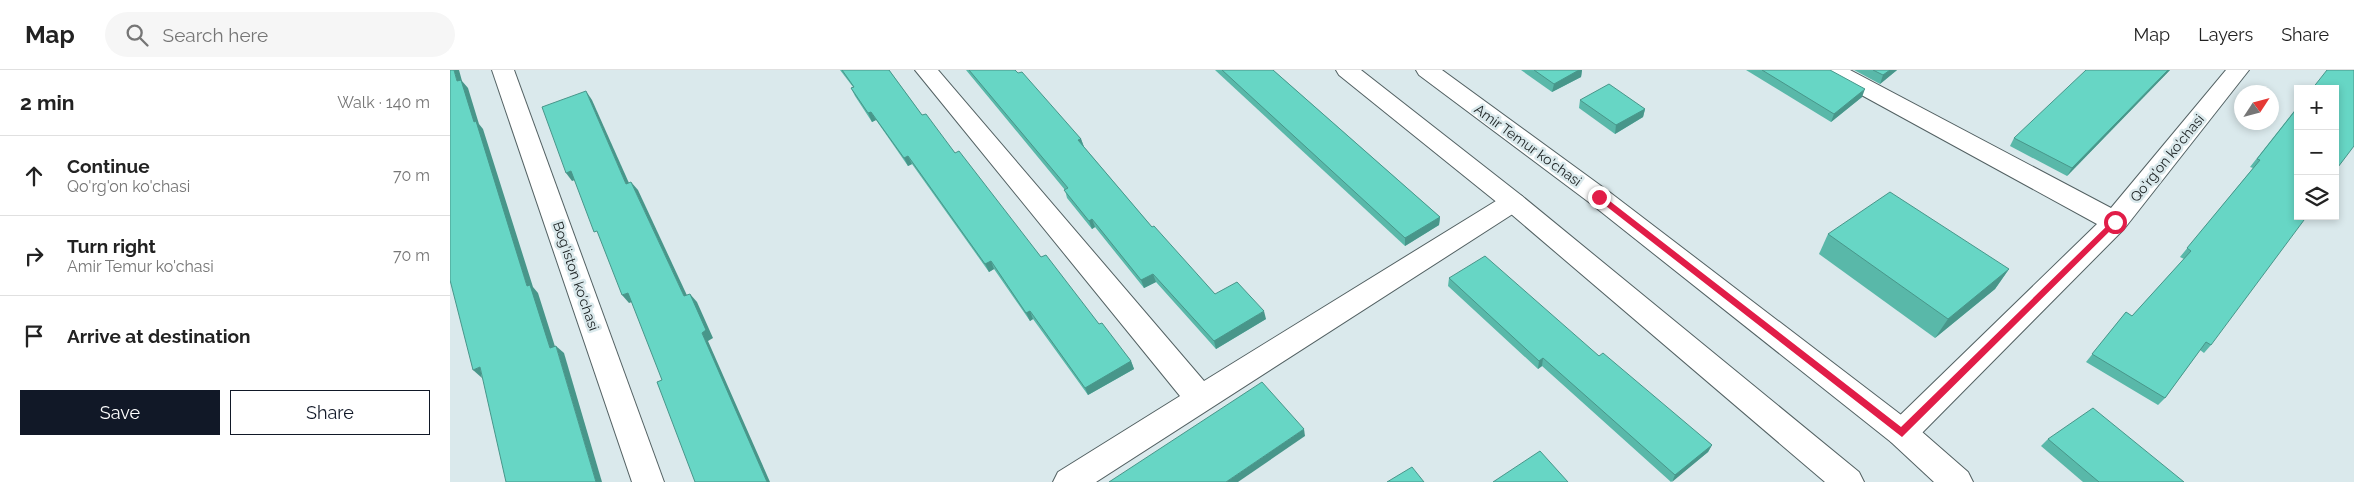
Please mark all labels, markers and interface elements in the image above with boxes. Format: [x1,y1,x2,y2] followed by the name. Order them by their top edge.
[105,12,455,57] search box
[25,20,75,49] text: Map
[123,21,151,49] icon: search
[163,24,268,46] text: Search here
[2134,24,2170,45] text: Map
[2198,24,2253,45] text: Layers
[2281,24,2329,45] text: Share
[2234,85,2279,130] north arrow
[2294,85,2339,220] map controls
[2294,85,2339,130] button: +
[20,90,74,115] text: 2 min
[337,93,430,112] text: Walk · 140 m
[1471,101,1585,189] street label: Amir Temur ko'chasi
[2127,111,2207,205] street label: Qo'rg'on ko'chasi
[2294,130,2339,175] button: −
[67,155,150,177] text: Continue
[20,162,48,190] icon: ahead
[393,166,430,185] text: 70 m
[2294,175,2339,220] button: layers
[67,177,190,196] text: Qo'rg'on ko'chasi
[1588,186,1611,209] route end
[2104,211,2127,234] route start
[550,219,602,333] street label: Bog'iston ko'chasi
[67,235,156,257] text: Turn right
[20,242,48,270] icon: right
[393,246,430,265] text: 70 m
[67,257,214,276] text: Amir Temur ko'chasi
[20,322,48,350] icon: arrive
[67,325,251,347] text: Arrive at destination
[20,390,220,435] button: Save
[230,390,430,435] button: Share

